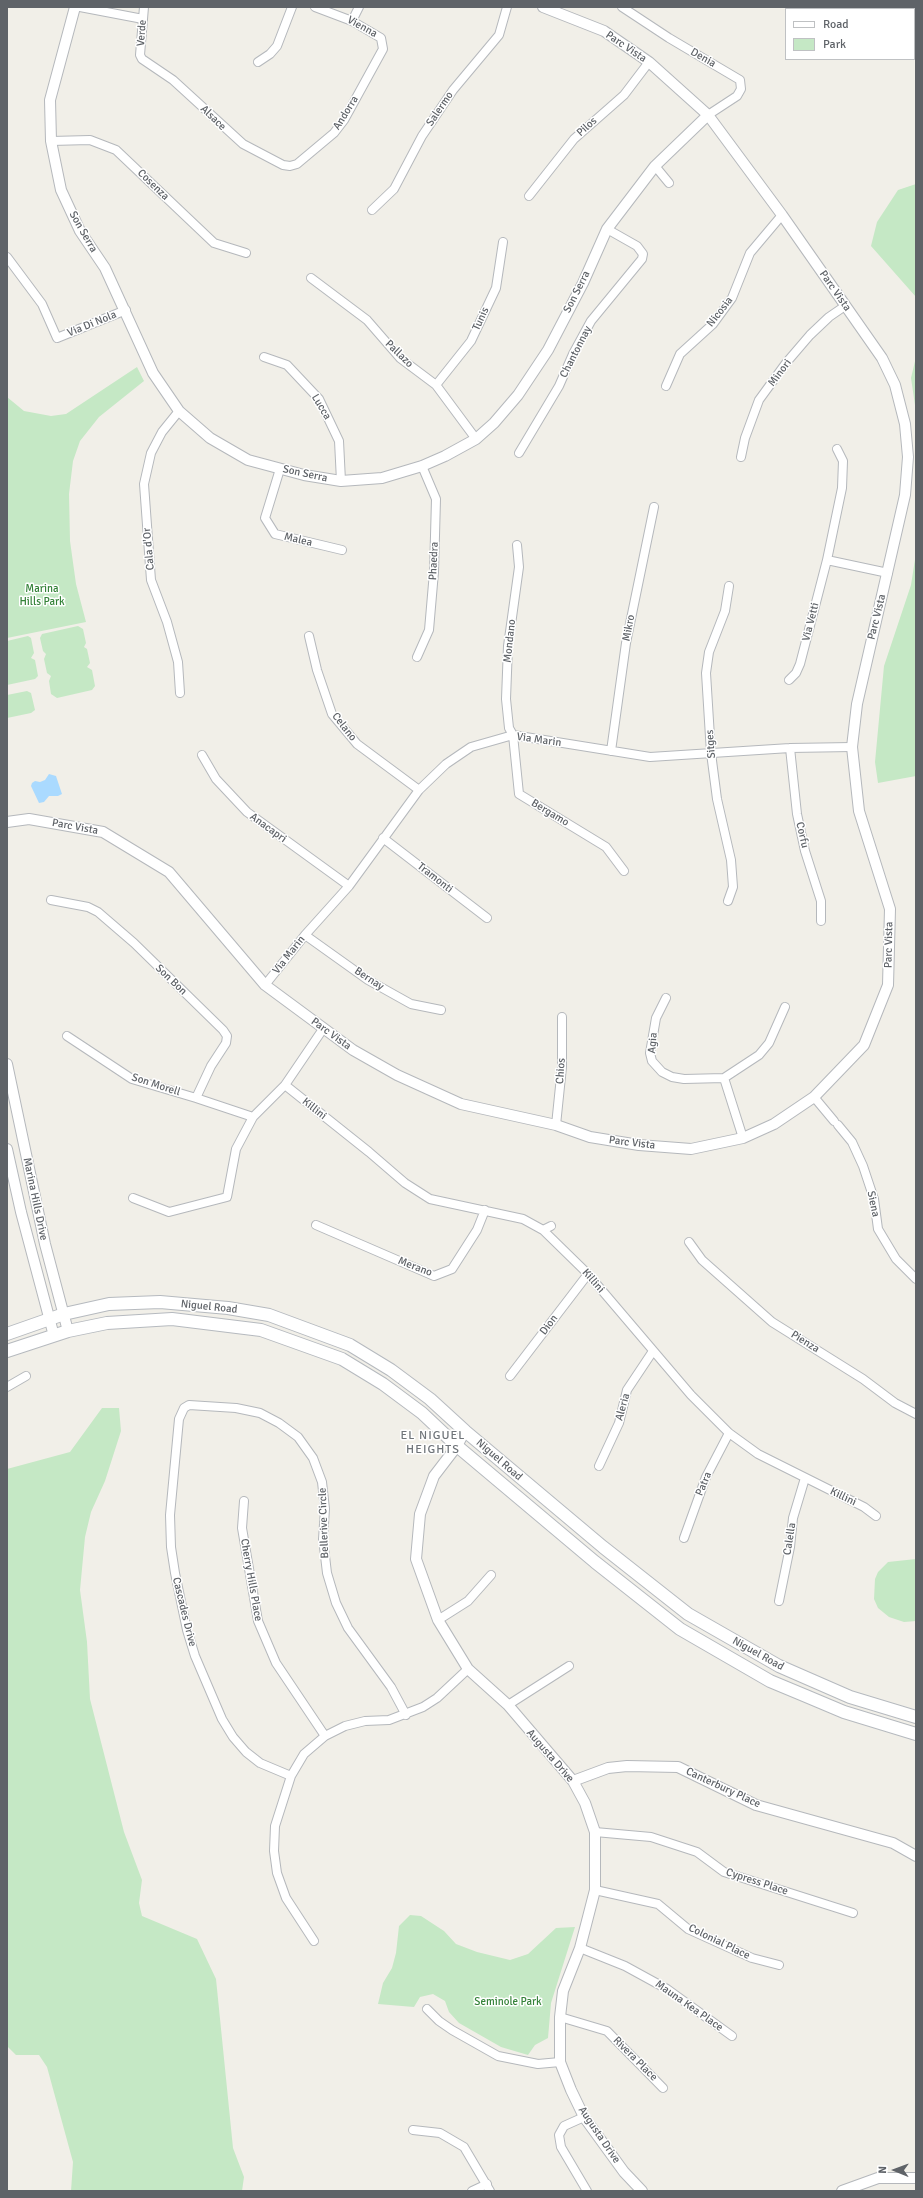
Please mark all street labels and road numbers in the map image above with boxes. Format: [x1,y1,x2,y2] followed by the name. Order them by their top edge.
[345,13,379,41] street label: Vienna
[134,19,150,47] street label: Verde
[603,29,649,65] street label: Parc Vista
[688,45,718,71] street label: Denia
[424,89,456,129] street label: Salermo
[330,93,362,133] street label: Andorra
[197,103,229,133] street label: Alsace
[574,114,600,140] street label: Pilos
[134,167,172,203] street label: Cosenza
[66,209,100,255] street label: Son Serra
[816,268,854,314] street label: Parc Vista
[561,269,593,315] street label: Son Serra
[704,294,736,330] street label: Nicosia
[470,305,492,333] street label: Tunis
[65,308,119,340] street label: Via Di Nola
[557,324,595,380] street label: Chantonnay
[382,337,416,371] street label: Pallazo
[765,357,795,389] street label: Minori
[308,392,334,422] street label: Lucca
[281,463,329,485] street label: Son Serra
[141,527,157,571] street label: Cala d'Or
[283,530,313,550] street label: Malea
[426,541,442,581] street label: Phaedra
[865,593,889,641] street label: Parc Vista
[800,601,822,643] street label: Via Vetti
[620,614,638,642] street label: Mikro
[501,619,519,663] street label: Mondano
[329,710,359,744] street label: Celano
[703,729,719,759] street label: Sitges
[516,730,562,750] street label: Via Marin
[529,797,571,829] street label: Bergamo
[247,810,289,846] street label: Anacapri
[51,816,99,838] street label: Parc Vista
[793,821,811,849] street label: Corfu
[414,860,456,896] street label: Tramonti
[882,922,896,968] street label: Parc Vista
[270,933,308,977] street label: Via Marin
[153,962,189,998] street label: Son Bon
[352,965,386,993] street label: Bernay
[308,1015,354,1053] street label: Parc Vista
[646,1032,660,1054] street label: Agia
[554,1058,568,1084] street label: Chios
[130,1071,182,1099] street label: Son Morell
[299,1095,329,1123] street label: Killini
[608,1134,656,1152] street label: Parc Vista
[20,1156,50,1242] street label: Marina Hills Drive
[864,1190,882,1218] street label: Siena
[396,1254,434,1280] street label: Merano
[579,1266,607,1296] street label: Killini
[180,1297,238,1317] street label: Niguel Road
[537,1312,561,1338] street label: Dion
[788,1328,822,1356] street label: Pienza
[613,1392,633,1422] street label: Aleria
[473,1436,525,1484] street label: Niguel Road
[693,1470,715,1498] street label: Patra
[828,1485,858,1509] street label: Killini
[316,1487,332,1559] street label: Bellerive Circle
[781,1522,799,1556] street label: Calella
[237,1538,265,1622] street label: Cherry Hills Place
[169,1576,199,1648] street label: Cascades Drive
[730,1634,786,1674] street label: Niguel Road
[523,1727,577,1785] street label: Augusta Drive
[684,1765,762,1811] street label: Canterbury Place
[724,1866,790,1898] street label: Cypress Place
[686,1921,752,1963] street label: Colonial Place
[652,1978,726,2034] street label: Mauna Kea Place
[610,2034,660,2084] street label: Rivera Place
[575,2104,623,2166] street label: Augusta Drive

